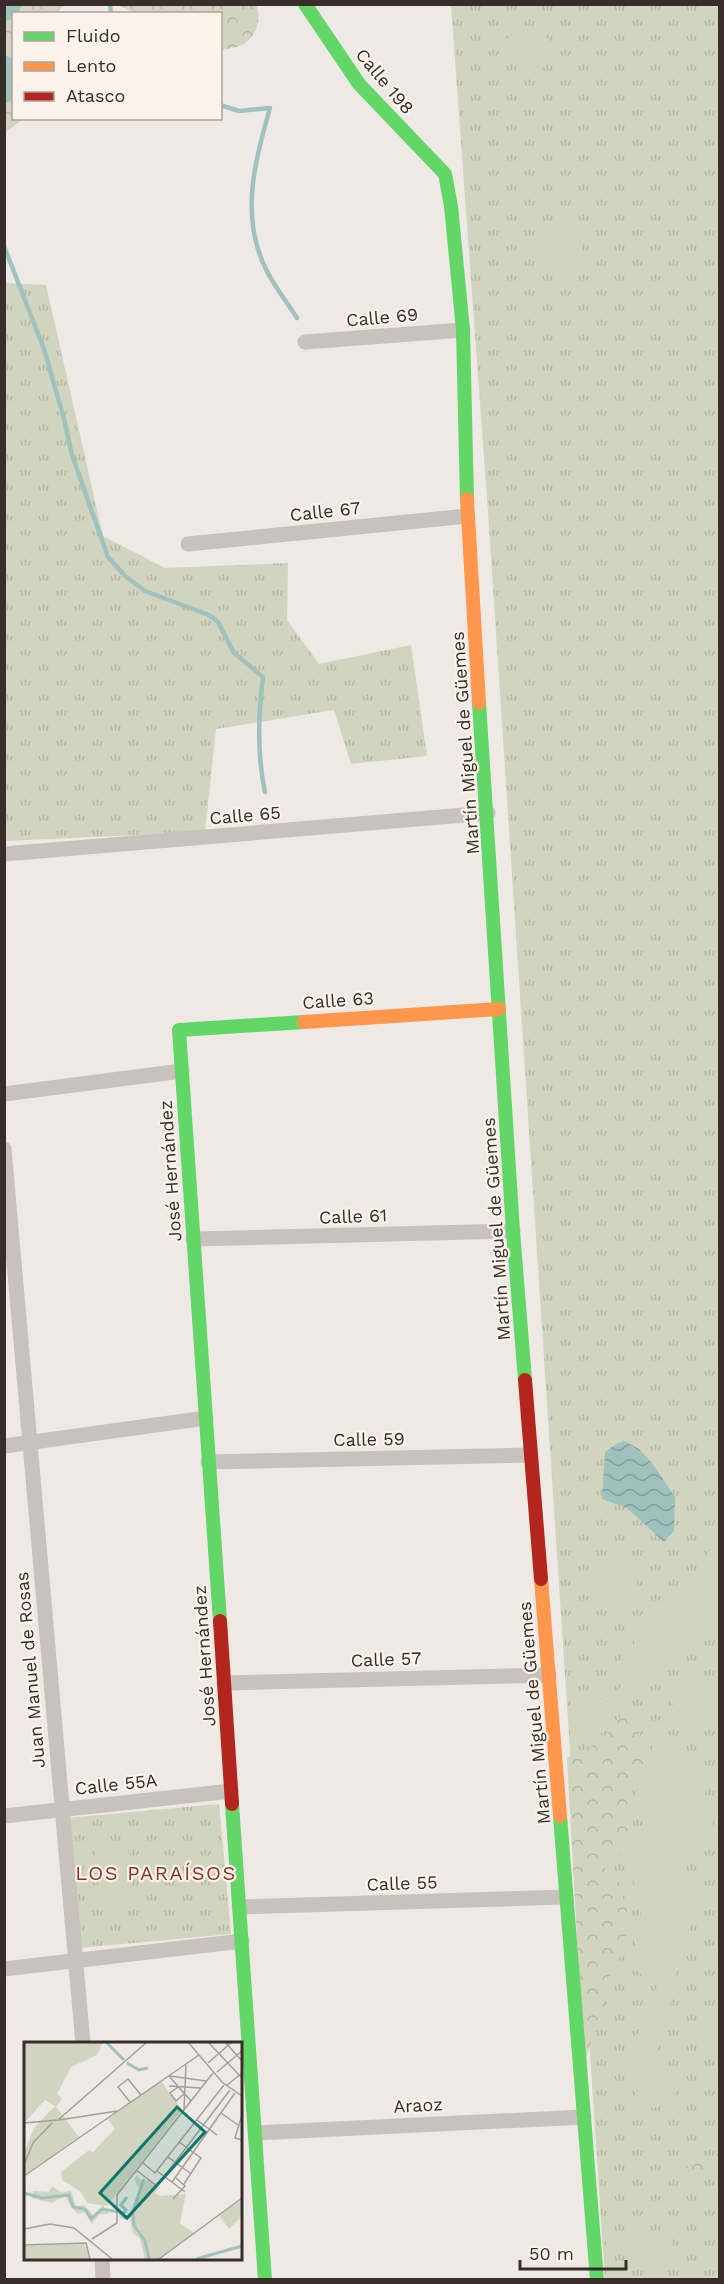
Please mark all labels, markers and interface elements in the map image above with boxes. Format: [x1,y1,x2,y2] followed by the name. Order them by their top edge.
[12,12,222,120] legend
[66,25,120,46] text: Fluido
[352,44,418,118] street label: Calle 198
[66,55,116,76] text: Lento
[66,85,125,106] text: Atasco
[345,303,419,331] street label: Calle 69
[289,497,361,525] street label: Calle 67
[447,631,483,855] street label: Martín Miguel de Güemes
[208,801,282,829] street label: Calle 65
[302,987,374,1013] street label: Calle 63
[155,1100,185,1242] street label: José Hernández
[478,1117,514,1341] street label: Martín Miguel de Güemes
[319,1204,387,1228] street label: Calle 61
[333,1428,405,1450] street label: Calle 59
[11,1571,49,1769] street label: Juan Manuel de Rosas
[189,1585,219,1727] street label: José Hernández
[514,1601,554,1825] street label: Martín Miguel de Güemes
[350,1647,422,1671] street label: Calle 57
[74,1769,158,1799] street label: Calle 55A
[75,1861,237,1885] district label: LOS PARAÍSOS
[366,1871,438,1895] street label: Calle 55
[24,2042,242,2260] inset map
[393,2093,443,2117] street label: Araoz
[520,2233,626,2271] scale bar
[529,2243,574,2264] text: 50 m

